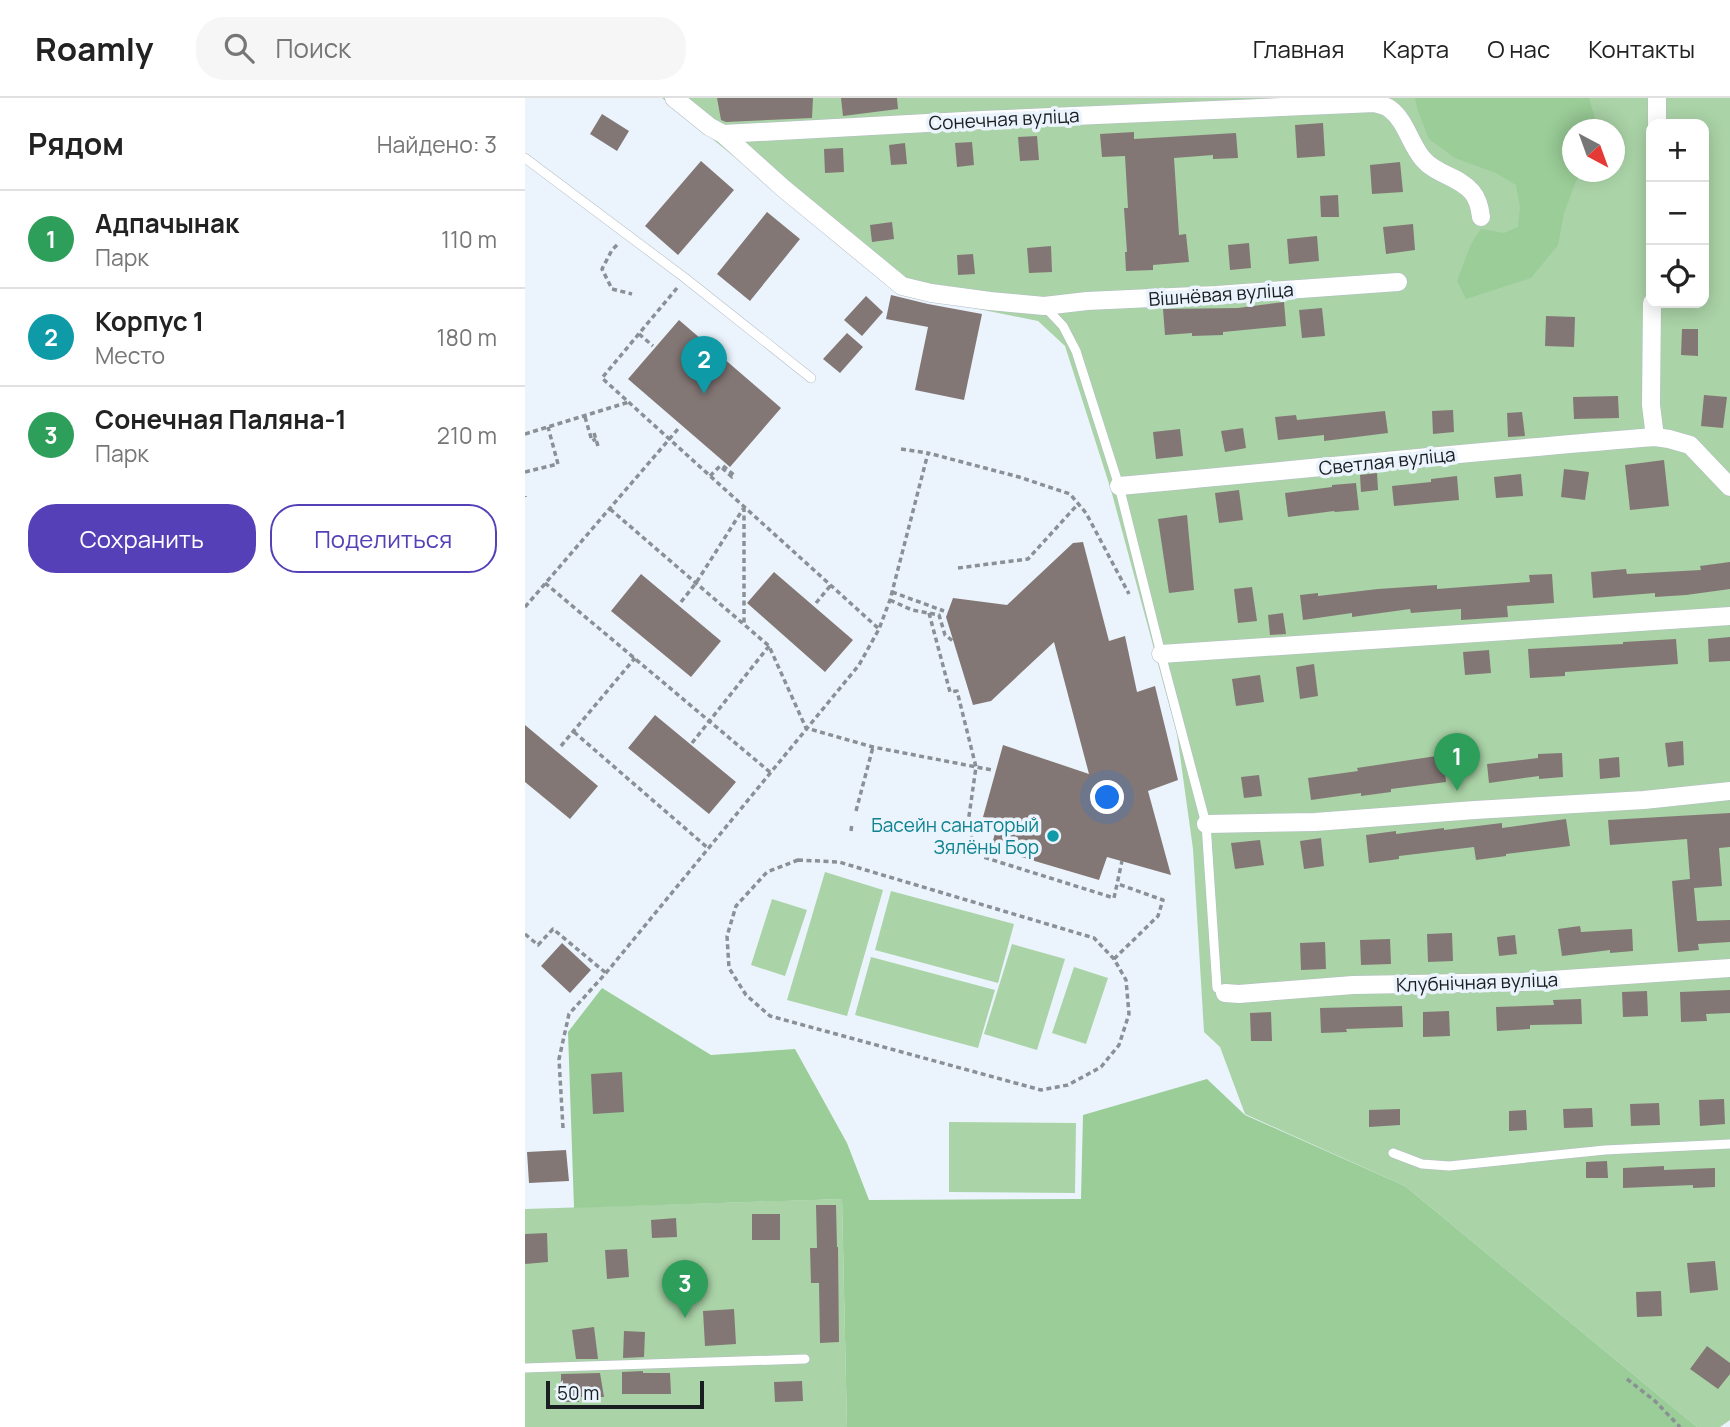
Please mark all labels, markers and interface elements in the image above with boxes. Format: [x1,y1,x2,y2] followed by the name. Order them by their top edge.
[196,17,686,80] search box
[35,26,154,71] text: Roamly
[220,29,258,67] icon: search
[276,30,351,66] text: Поиск
[1253,32,1344,65] text: Главная
[1382,32,1449,65] text: Карта
[1487,32,1550,65] text: О нас
[1588,32,1695,65] text: Контакты
[928,102,1080,136] street label: Сонечная вуліца
[1562,119,1625,182] north arrow
[1646,119,1709,308] map controls
[1646,119,1709,182] button: +
[28,123,124,164] text: Рядом
[377,128,497,160] text: Найдено: 3
[1646,182,1709,245] button: −
[95,205,239,241] text: Адпачынак
[46,223,56,255] text: 1
[441,223,497,255] text: 110 m
[95,241,149,273] text: Парк
[1646,245,1709,308] button: locate
[1148,276,1294,312] street label: Вішнёвая вуліца
[95,303,204,339] text: Корпус 1
[44,321,58,353] text: 2
[437,321,497,353] text: 180 m
[681,336,727,394] pin: 2
[95,339,165,371] text: Место
[95,401,347,437] text: Сонечная Паляна-1
[44,419,58,451] text: 3
[437,419,497,451] text: 210 m
[95,437,149,469] text: Парк
[1317,441,1457,481] street label: Светлая вуліца
[28,504,256,573] button: Сохранить
[270,504,497,573] button: Поделиться
[1434,733,1480,791] pin: 1
[1090,780,1124,814] your location
[871,812,1039,860] place label: Басейн санаторый Зялёны Бор
[1045,828,1061,844] marker: Басейн санаторый Зялёны Бор
[1396,966,1558,998] street label: Клубнічная вуліца
[662,1260,708,1318] pin: 3
[546,1378,703,1410] scale bar
[557,1380,599,1406] text: 50 m

